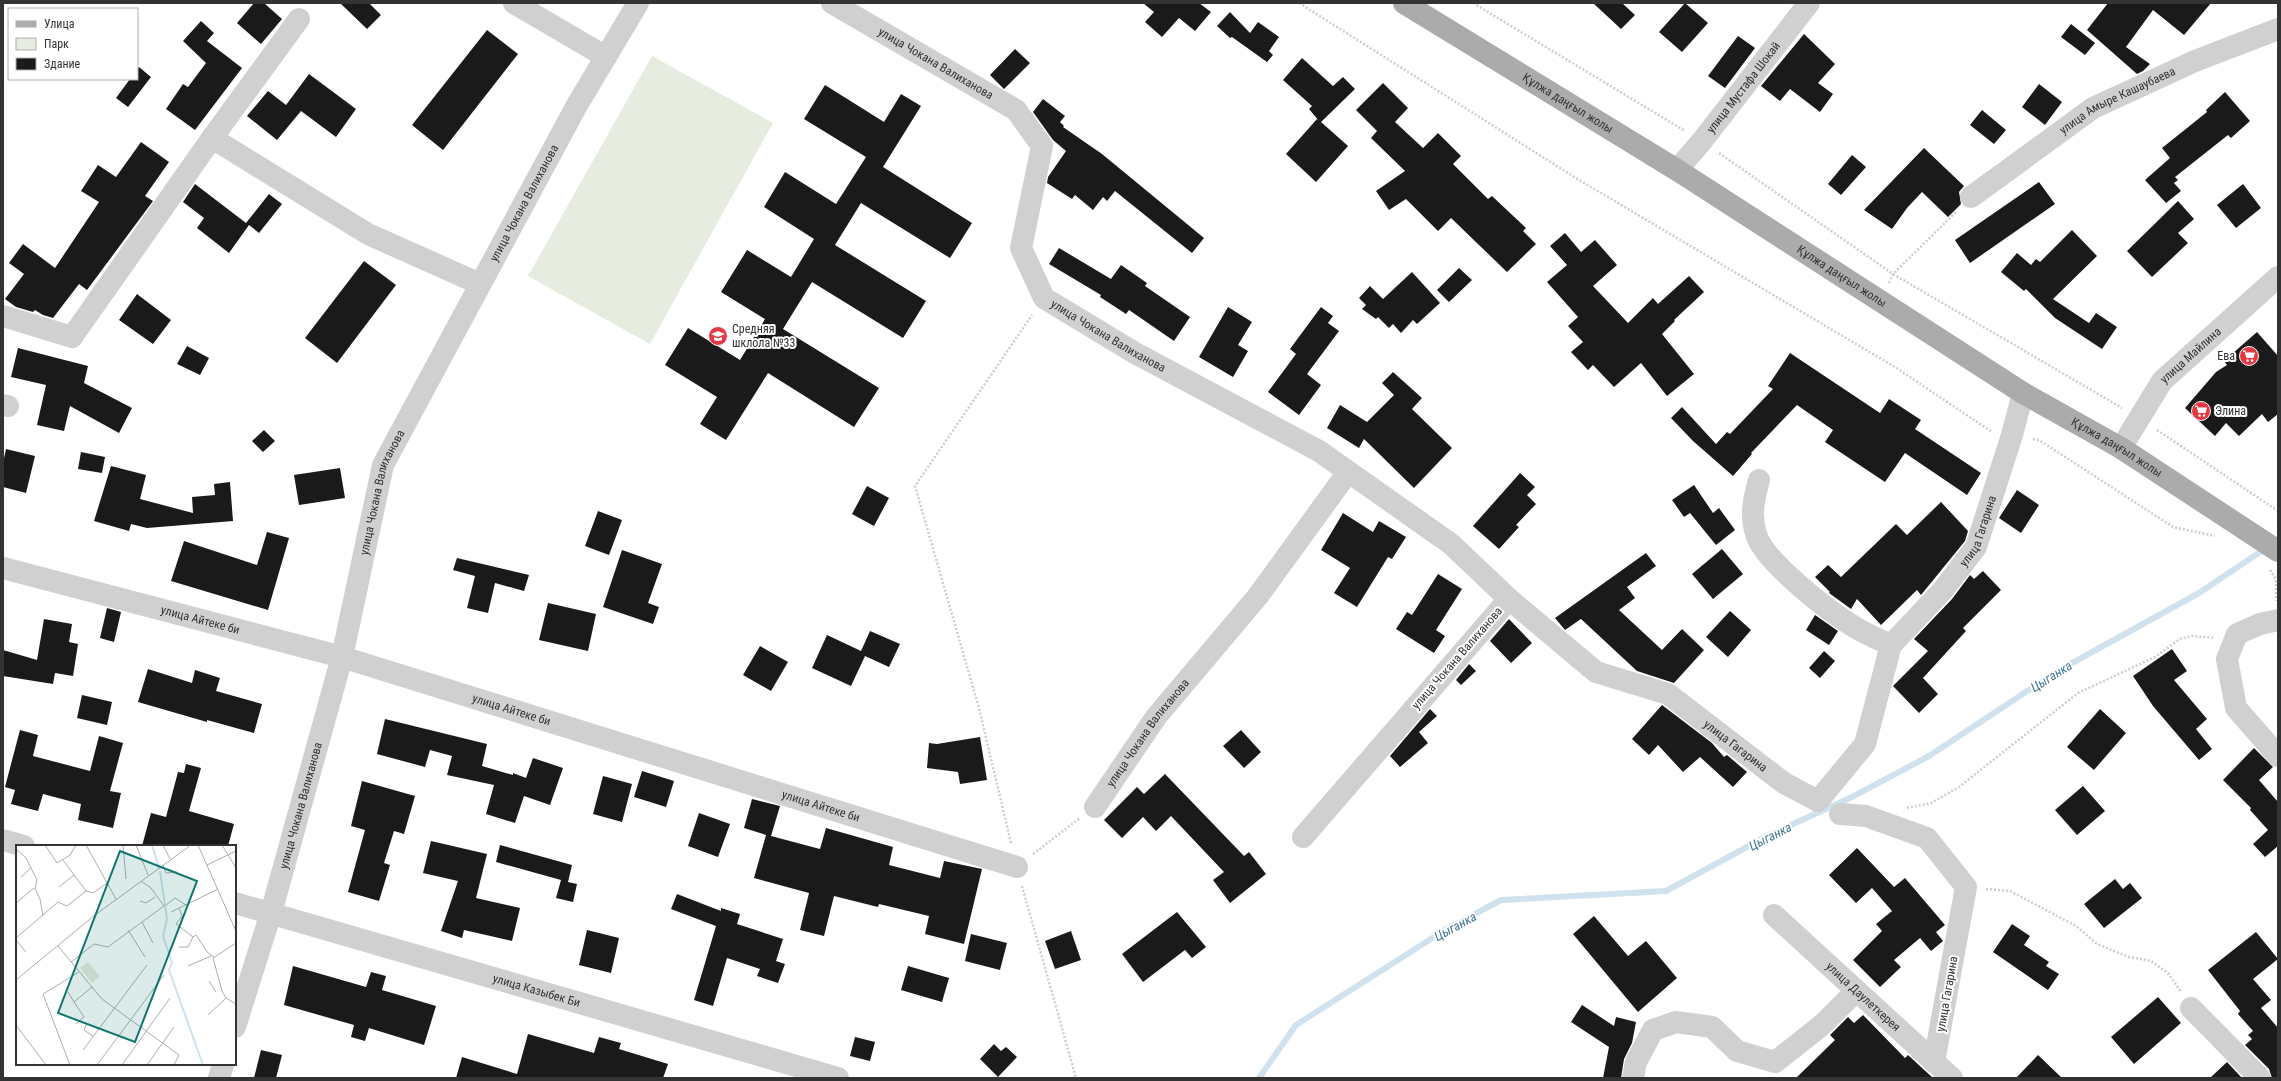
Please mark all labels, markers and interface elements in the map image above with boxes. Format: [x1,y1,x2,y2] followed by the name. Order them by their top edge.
[8,8,138,80] legend
[44,17,75,31] text: Улица
[876,24,996,102] street label: улица Чокана Валиханова
[44,37,69,51] text: Парк
[1704,39,1783,136] street label: улица Мустафа Шокай
[44,57,81,71] text: Здание
[2057,64,2178,137] street label: улица Амыре Кашаубаева
[1520,70,1616,136] street label: Құлжа даңғыл жолы
[487,142,561,264] street label: улица Чокана Валиханова
[1794,242,1889,310] street label: Құлжа даңғыл жолы
[1048,297,1168,375] street label: улица Чокана Валиханова
[732,322,795,350] place label: Средняя шклола №33
[2157,324,2224,386] street label: улица Майлина
[707,325,729,347] school or university icon: Средняя шклола №33
[2238,345,2260,367] supermarket icon: Ева
[2217,349,2235,363] place label: Ева
[2190,400,2212,422] supermarket icon: Элина
[2215,404,2246,418] place label: Элина
[2069,415,2165,480] street label: Құлжа даңғыл жолы
[357,427,408,556] street label: улица Чокана Валиханова
[1957,494,1999,569] street label: улица Гагарина
[159,603,241,637] street label: улица Айтеке би
[1409,604,1505,712] street label: улица Чокана Валиханова
[2028,658,2075,695] water label: Цыганка
[1104,676,1192,790] street label: улица Чокана Валиханова
[471,691,552,728] street label: улица Айтеке би
[1701,717,1770,775] street label: улица Гагарина
[277,740,325,870] street label: улица Чокана Валиханова
[780,787,862,825] street label: улица Айтеке би
[1746,819,1794,854] water label: Цыганка
[16,845,236,1065] inset map
[1432,909,1479,944] water label: Цыганка
[1933,955,1961,1033] street label: улица Гагарина
[1823,959,1903,1034] street label: улица Даулеткерея
[491,971,582,1010] street label: улица Казыбек Би

